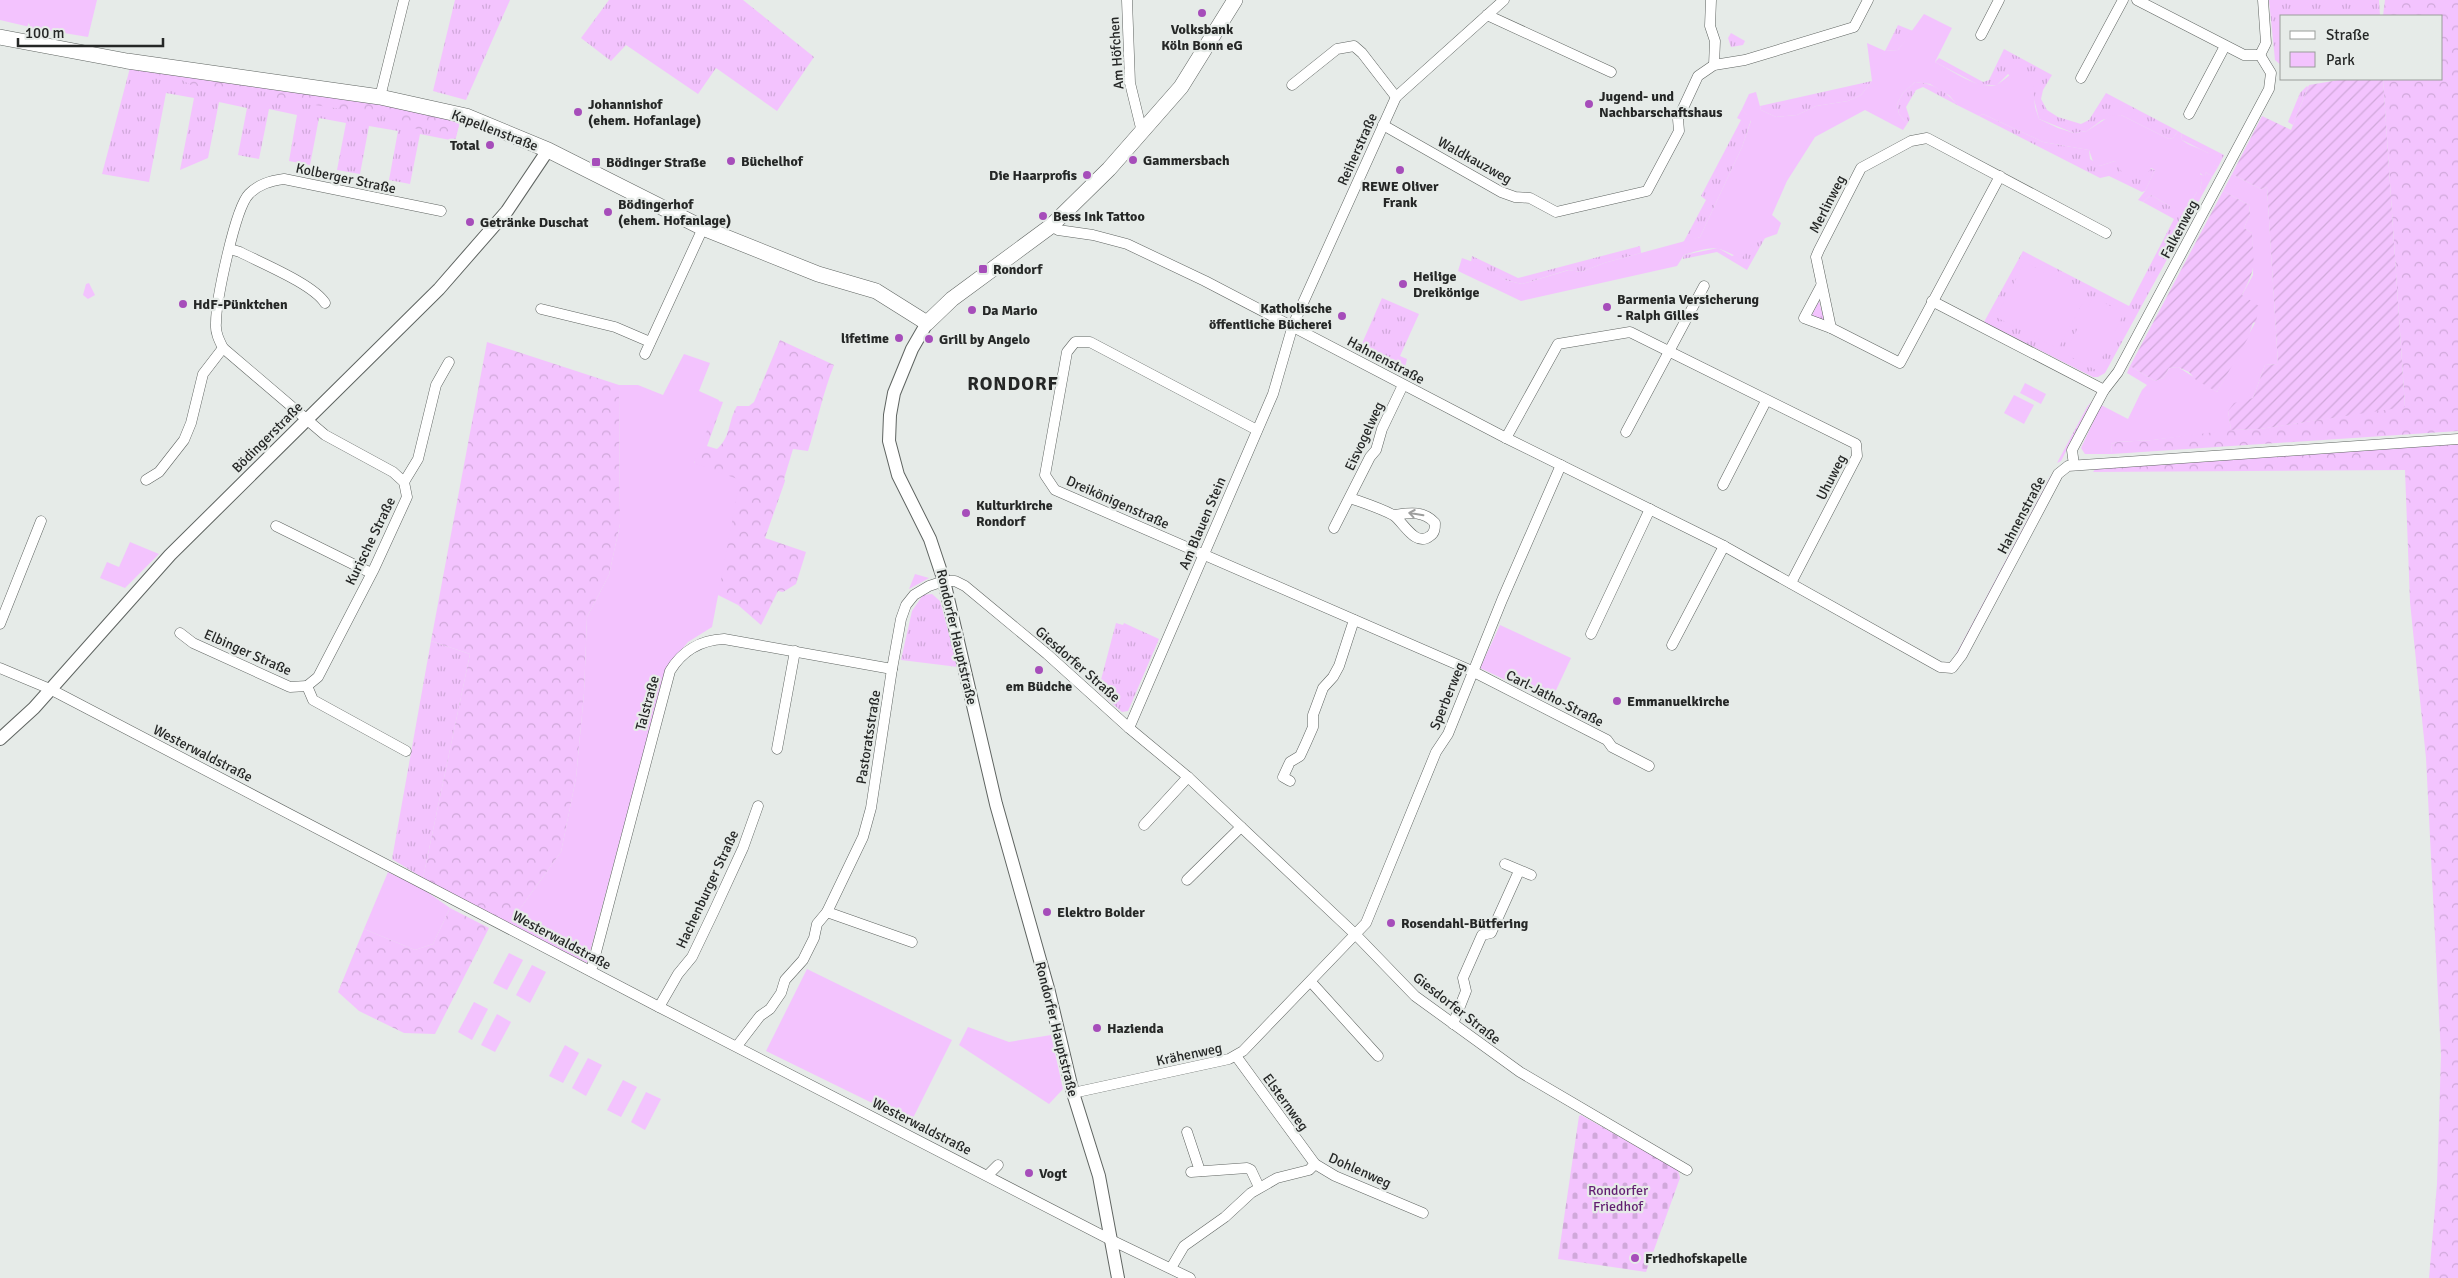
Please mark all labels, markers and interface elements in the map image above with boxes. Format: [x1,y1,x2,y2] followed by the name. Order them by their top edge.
[1196,7,1208,19] marker: Volksbank Köln Bonn eG
[18,15,162,47] scale bar
[2280,15,2443,80] legend
[1105,16,1128,90] street label: Am Höfchen
[1161,21,1243,54] place label: Volksbank Köln Bonn eG
[25,24,65,42] text: 100 m
[2326,26,2370,44] text: Straße
[2326,51,2355,69] text: Park
[1599,88,1722,121] place label: Jugend- und Nachbarschaftshaus
[588,96,701,129] place label: Johannishof (ehem. Hofanlage)
[1583,98,1595,110] marker: Jugend- und Nachbarschaftshaus
[449,106,541,155] street label: Kapellenstraße
[572,106,584,118] marker: Johannishof (ehem. Hofanlage)
[1334,110,1381,188] street label: Reiherstraße
[1435,133,1515,188] street label: Waldkauzweg
[450,137,481,154] place label: Total
[484,139,496,151] marker: Total
[1143,152,1230,169] place label: Gammersbach
[741,153,804,170] place label: Büchelhof
[606,154,706,171] place label: Bödinger Straße
[1127,154,1139,166] marker: Gammersbach
[725,155,737,167] marker: Büchelhof
[590,156,602,168] marker: Bödinger Straße
[294,160,398,197] street label: Kolberger Straße
[1394,164,1406,176] marker: REWE Oliver Frank
[989,167,1077,184] place label: Die Haarprofis
[1081,169,1093,181] marker: Die Haarprofis
[1806,172,1849,236] street label: Merlinweg
[1361,178,1439,211] place label: REWE Oliver Frank
[618,196,731,229] place label: Bödingerhof (ehem. Hofanlage)
[2157,197,2202,261] street label: Falkenweg
[602,206,614,218] marker: Bödingerhof (ehem. Hofanlage)
[1053,208,1145,225] place label: Bess Ink Tattoo
[1037,210,1049,222] marker: Bess Ink Tattoo
[480,214,589,231] place label: Getränke Duschat
[464,216,476,228] marker: Getränke Duschat
[993,261,1043,278] place label: Rondorf
[977,263,989,275] marker: Rondorf
[1413,268,1480,301] place label: Heilige Dreikönige
[1397,278,1409,290] marker: Heilige Dreikönige
[1617,291,1760,324] place label: Barmenia Versicherung - Ralph Gilles
[193,296,288,313] place label: HdF-Pünktchen
[177,298,189,310] marker: HdF-Pünktchen
[1209,300,1332,333] place label: Katholische öffentliche Bücherei
[1601,301,1613,313] marker: Barmenia Versicherung - Ralph Gilles
[982,302,1038,319] place label: Da Mario
[966,304,978,316] marker: Da Mario
[1336,310,1348,322] marker: Katholische öffentliche Bücherei
[841,330,889,347] place label: lifetime
[939,331,1030,348] place label: Grill by Angelo
[893,332,905,344] marker: lifetime
[923,333,935,345] marker: Grill by Angelo
[1344,333,1427,388] street label: Hahnenstraße
[967,372,1059,396] district label: RONDORF
[228,398,306,476] street label: Bödingerstraße
[1341,399,1388,473] street label: Eisvogelweg
[1813,452,1850,503] street label: Uhuweg
[1064,472,1172,533] street label: Dreikönigenstraße
[1175,474,1230,572] street label: Am Blauen Stein
[1994,474,2049,557] street label: Hahnenstraße
[342,494,399,588] street label: Kurische Straße
[976,497,1053,530] place label: Kulturkirche Rondorf
[960,507,972,519] marker: Kulturkirche Rondorf
[1408,509,1424,519] one-way arrow
[933,568,980,707] street label: Rondorfer Hauptstraße
[1032,623,1123,706] street label: Giesdorfer Straße
[201,626,294,679] street label: Elbinger Straße
[1426,660,1469,733] street label: Sperberweg
[1033,664,1045,676] marker: em Büdche
[1503,666,1606,730] street label: Carl-Jatho-Straße
[632,674,663,732] street label: Talstraße
[1006,678,1072,695] place label: em Büdche
[853,689,884,785] street label: Pastoratsstraße
[1627,693,1730,710] place label: Emmanuelkirche
[1611,695,1623,707] marker: Emmanuelkirche
[150,721,255,786] street label: Westerwaldstraße
[673,827,742,951] street label: Hachenburger Straße
[1057,904,1145,921] place label: Elektro Bolder
[1041,906,1053,918] marker: Elektro Bolder
[510,907,614,974] street label: Westerwaldstraße
[1401,915,1529,932] place label: Rosendahl-Bütfering
[1385,917,1397,929] marker: Rosendahl-Bütfering
[1031,960,1082,1098] street label: Rondorfer Hauptstraße
[1409,969,1504,1048] street label: Giesdorfer Straße
[1107,1020,1164,1037] place label: Hazienda
[1091,1022,1103,1034] marker: Hazienda
[1155,1039,1224,1070] street label: Krähenweg
[1259,1070,1312,1134] street label: Elsternweg
[869,1094,974,1159] street label: Westerwaldstraße
[1326,1149,1394,1192] street label: Dohlenweg
[1039,1165,1068,1182] place label: Vogt
[1023,1167,1035,1179] marker: Vogt
[1588,1182,1649,1215] park label: Rondorfer Friedhof
[1645,1250,1747,1267] place label: Friedhofskapelle
[1629,1252,1641,1264] marker: Friedhofskapelle

